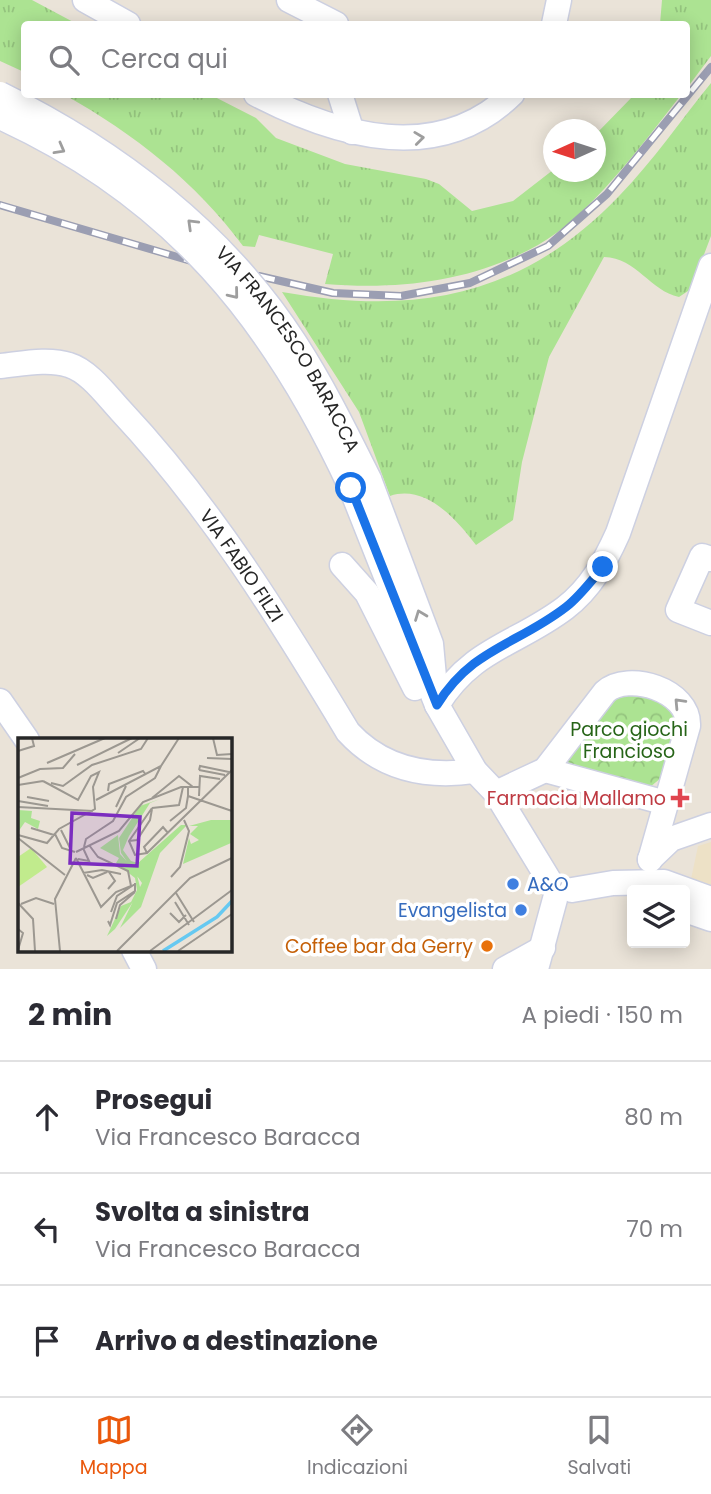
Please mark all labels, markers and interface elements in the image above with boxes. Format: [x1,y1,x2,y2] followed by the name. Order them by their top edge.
[21,21,690,98] search box
[45,41,83,79] icon: search
[101,41,228,77] text: Cerca qui
[543,119,606,182] north arrow
[414,130,425,145] one-way arrow
[53,141,66,154] one-way arrow
[187,219,200,232] one-way arrow
[210,240,367,457] street label: VIA FRANCESCO BARACCA
[225,286,238,298] one-way arrow
[335,472,366,503] route start
[193,503,290,627] street label: VIA FABIO FILZI
[587,551,618,582] route end
[414,609,428,621] one-way arrow
[675,698,687,711] one-way arrow
[570,716,688,765] park label: Parco giochi Francioso
[18,738,231,951] inset map
[487,785,666,812] place label: Farmacia Mallamo
[672,790,688,806] marker: Farmacia Mallamo
[527,871,569,898] place label: A&O
[505,876,521,892] marker: A&O
[627,885,690,948] map controls
[627,885,690,948] button: layers
[398,897,507,924] place label: Evangelista
[513,902,529,918] marker: Evangelista
[285,933,473,960] place label: Coffee bar da Gerry
[479,938,495,954] marker: Coffee bar da Gerry
[28,993,112,1036] text: 2 min
[521,999,683,1031] text: A piedi · 150 m
[95,1082,212,1118] text: Prosegui
[28,1098,66,1136] icon: ahead
[624,1101,683,1133] text: 80 m
[95,1121,361,1153] text: Via Francesco Baracca
[95,1194,310,1230] text: Svolta a sinistra
[28,1210,66,1248] icon: left
[626,1213,683,1245] text: 70 m
[95,1233,361,1265] text: Via Francesco Baracca
[28,1322,66,1360] icon: arrive
[95,1323,378,1359] text: Arrivo a destinazione
[80,1411,147,1482] tab: Mappa
[307,1411,408,1482] tab: Indicazioni
[567,1411,631,1482] tab: Salvati

